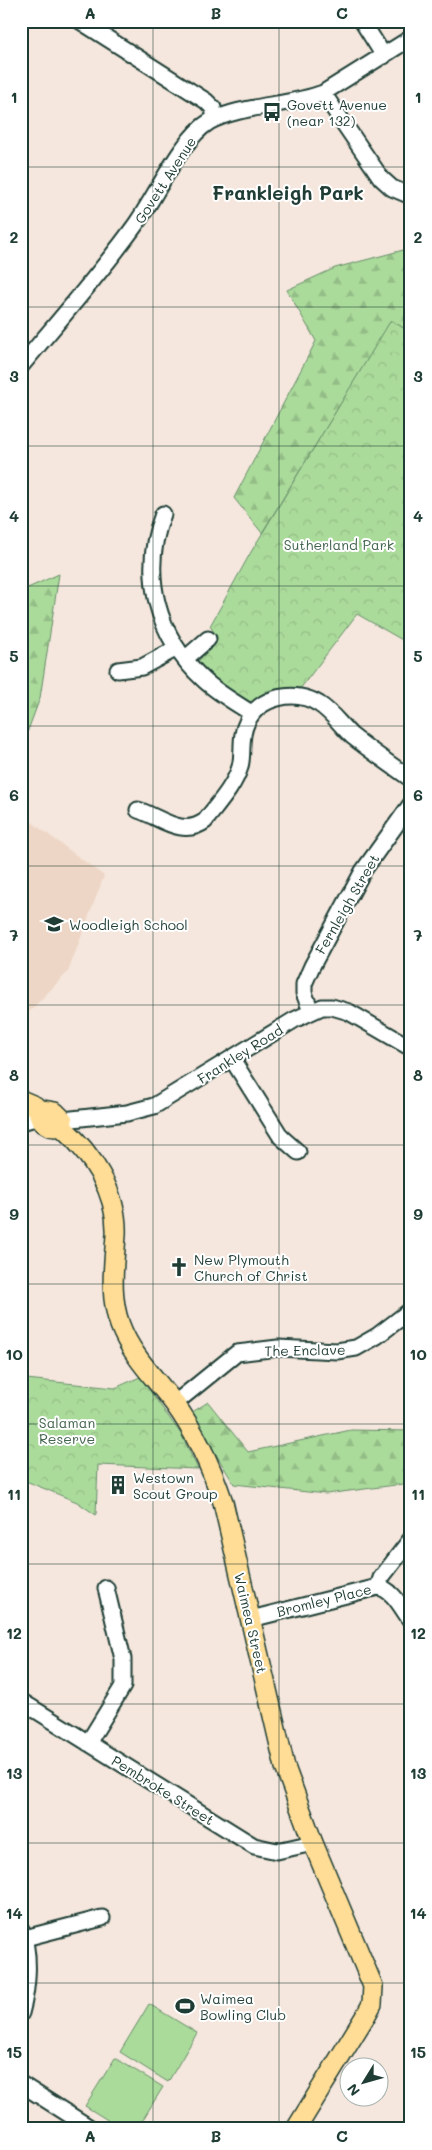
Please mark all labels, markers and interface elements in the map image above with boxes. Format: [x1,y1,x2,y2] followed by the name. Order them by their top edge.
[84,2,96,23] text: A
[211,2,221,23] text: B
[336,2,348,23] text: C
[10,86,18,107] text: 1
[414,86,422,107] text: 1
[287,95,387,130] place label: Govett Avenue (near 132)
[261,101,283,123] bus stop icon: Govett Avenue (near 132)
[130,133,200,227] street label: Govett Avenue
[212,180,364,205] district label: Frankleigh Park
[10,226,19,247] text: 2
[414,226,423,247] text: 2
[9,365,19,386] text: 3
[413,365,423,386] text: 3
[9,505,19,526] text: 4
[413,505,423,526] text: 4
[284,535,394,554] park label: Sutherland Park
[9,645,19,666] text: 5
[413,645,423,666] text: 5
[9,784,19,805] text: 6
[413,784,423,805] text: 6
[311,850,383,958] street label: Fernleigh Street
[43,913,65,935] school or university icon: Woodleigh School
[69,915,188,934] place label: Woodleigh School
[10,924,19,945] text: 7
[414,924,423,945] text: 7
[194,1020,287,1088] street label: Frankley Road
[9,1064,19,1085] text: 8
[413,1064,423,1085] text: 8
[9,1203,19,1224] text: 9
[413,1203,423,1224] text: 9
[194,1250,308,1285] place label: New Plymouth Church of Christ
[168,1256,190,1278] church icon: New Plymouth Church of Christ
[264,1340,346,1360] street label: The Enclave
[5,1343,23,1364] text: 10
[409,1343,427,1364] text: 10
[39,1413,95,1448] park label: Salaman Reserve
[133,1468,218,1503] place label: Westown Scout Group
[107,1474,129,1496] building icon: Westown Scout Group
[7,1483,21,1504] text: 11
[411,1483,425,1504] text: 11
[230,1571,272,1675] street label: Waimea Street
[275,1579,373,1621] street label: Bromley Place
[6,1622,22,1643] text: 12
[410,1622,426,1643] text: 12
[108,1751,218,1829] street label: Pembroke Street
[6,1762,23,1783] text: 13
[410,1762,427,1783] text: 13
[5,1902,23,1923] text: 14
[409,1902,427,1923] text: 14
[200,1989,286,2024] place label: Waimea Bowling Club
[174,1995,196,2017] sports icon: Waimea Bowling Club
[6,2041,22,2062] text: 15
[410,2041,426,2062] text: 15
[340,2058,390,2108] north arrow
[342,2080,364,2100] text: N
[84,2125,96,2146] text: A
[211,2125,221,2146] text: B
[336,2125,348,2146] text: C

